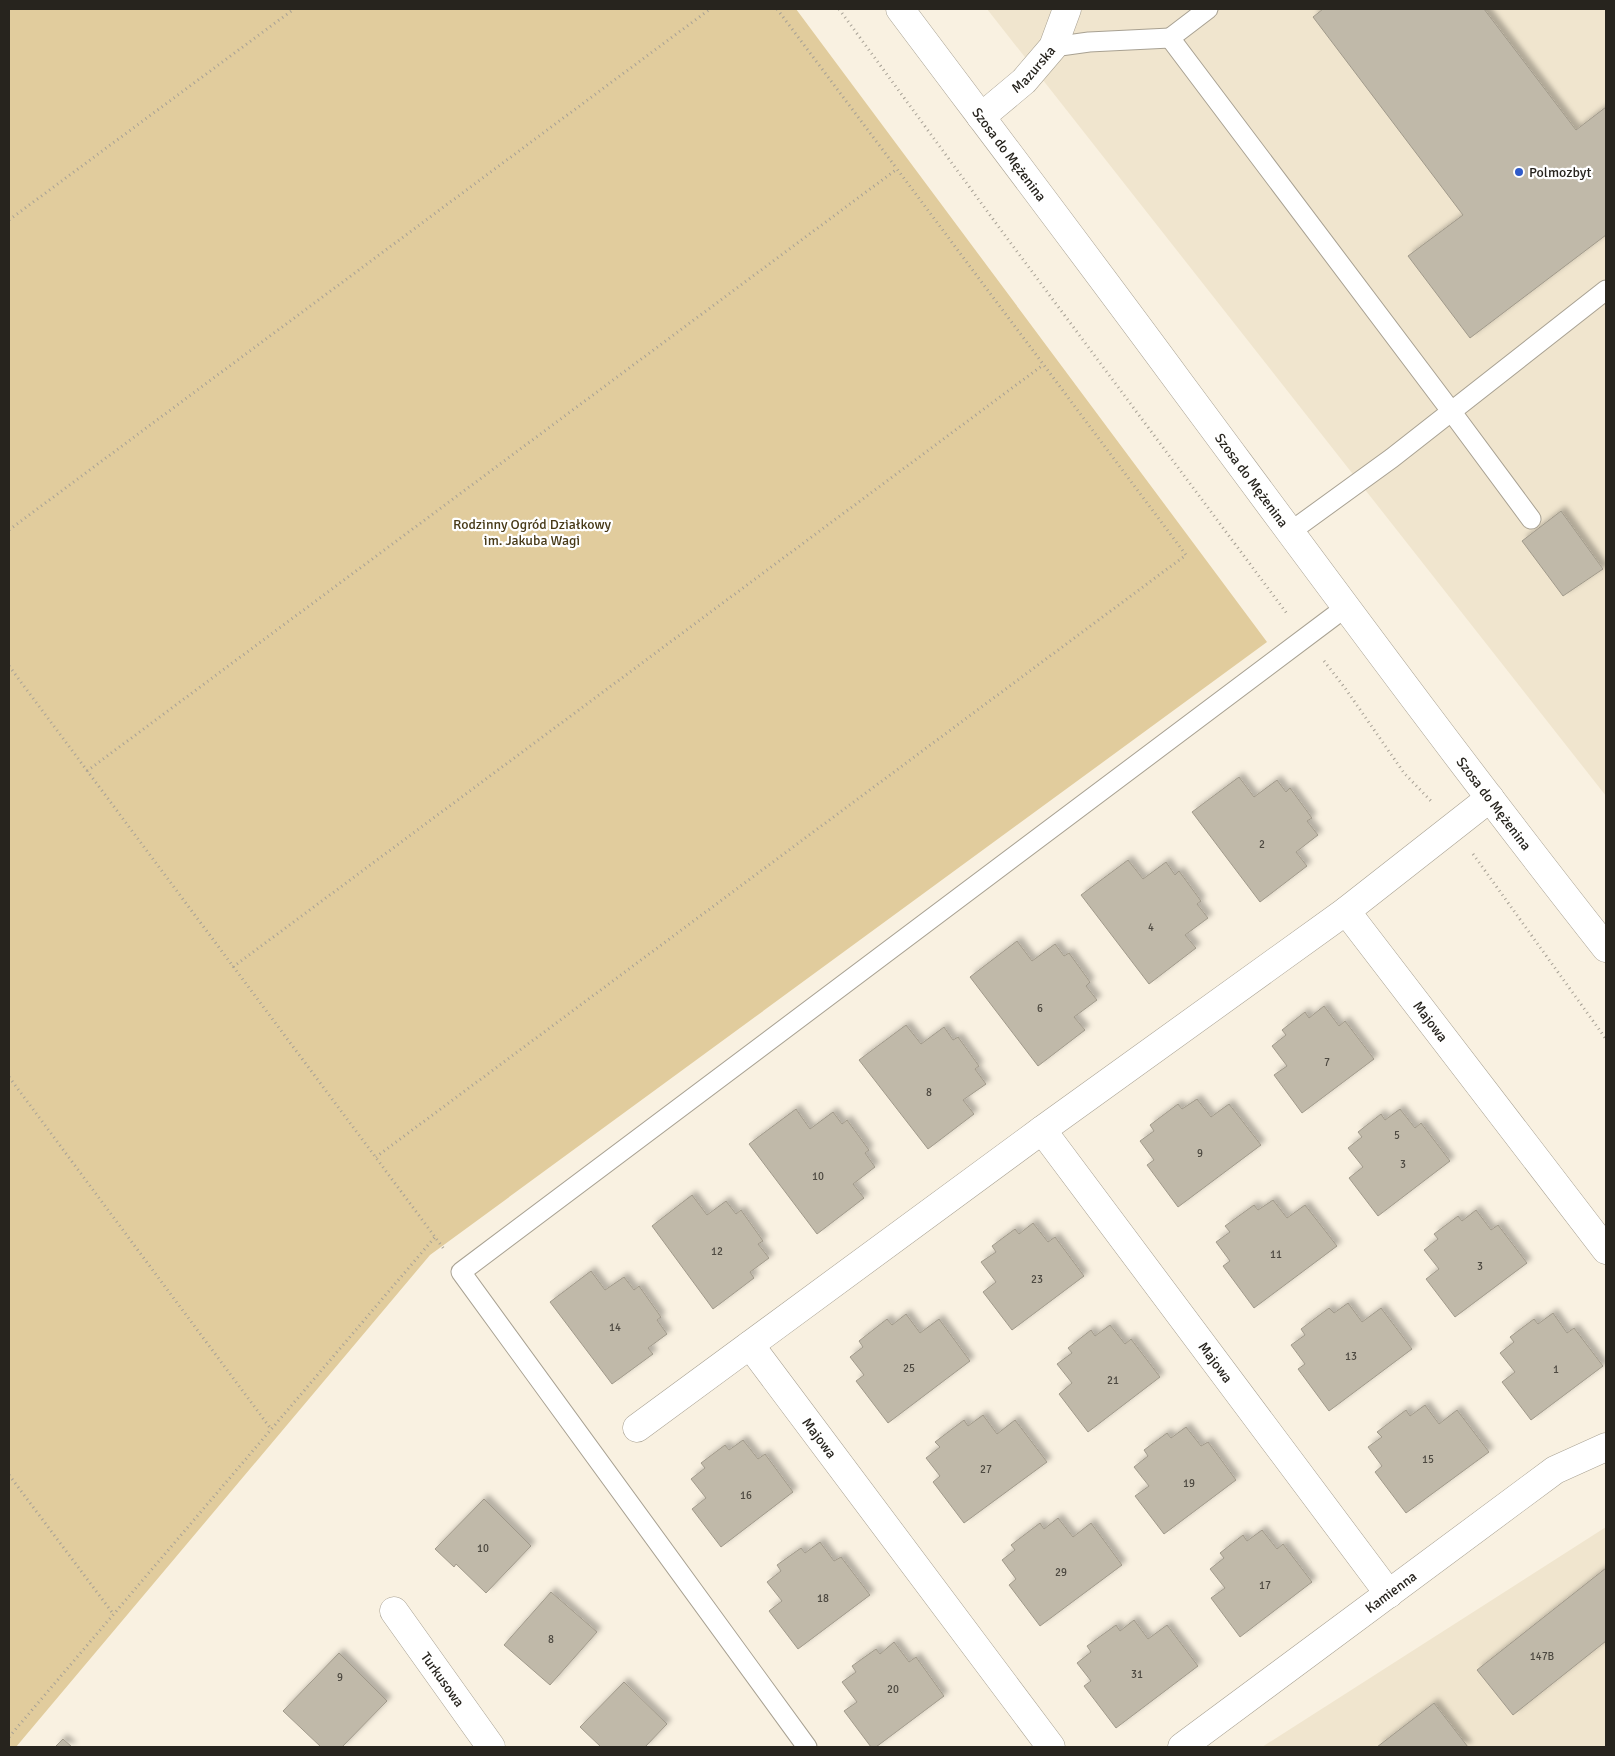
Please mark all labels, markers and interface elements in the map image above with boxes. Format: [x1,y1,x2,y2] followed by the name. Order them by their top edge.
[1008,42,1059,96] street label: Mazurska
[969,104,1050,205] street label: Szosa do Mężenina
[1529,164,1592,181] place label: Polmozbyt
[1513,166,1525,178] marker: Polmozbyt
[1211,430,1292,531] street label: Szosa do Mężenina
[453,516,612,549] park label: Rodzinny Ogród Działkowy im. Jakuba Wagi
[1453,754,1535,853] street label: Szosa do Mężenina
[1259,838,1265,851] house number: 2
[1148,921,1154,934] house number: 4
[1410,998,1452,1045] street label: Majowa
[1037,1002,1043,1015] house number: 6
[1324,1056,1330,1069] house number: 7
[926,1086,932,1099] house number: 8
[1394,1129,1400,1142] house number: 5
[1197,1147,1203,1160] house number: 9
[1400,1158,1406,1171] house number: 3
[812,1170,824,1183] house number: 10
[711,1245,723,1258] house number: 12
[1270,1248,1282,1261] house number: 11
[1477,1260,1483,1273] house number: 3
[1031,1273,1043,1286] house number: 23
[609,1321,621,1334] house number: 14
[1195,1338,1236,1386] street label: Majowa
[1345,1350,1357,1363] house number: 13
[903,1362,915,1375] house number: 25
[1553,1363,1559,1376] house number: 1
[1107,1374,1119,1387] house number: 21
[799,1414,840,1462] street label: Majowa
[1422,1453,1434,1466] house number: 15
[980,1463,992,1476] house number: 27
[1183,1477,1195,1490] house number: 19
[740,1489,752,1502] house number: 16
[477,1542,489,1555] house number: 10
[1055,1566,1067,1579] house number: 29
[1362,1567,1420,1617] street label: Kamienna
[1259,1579,1271,1592] house number: 17
[817,1592,829,1605] house number: 18
[548,1633,554,1646] house number: 8
[417,1649,468,1710] street label: Turkusowa
[1530,1650,1555,1663] house number: 147B
[1131,1668,1143,1681] house number: 31
[337,1671,343,1684] house number: 9
[887,1683,899,1696] house number: 20

